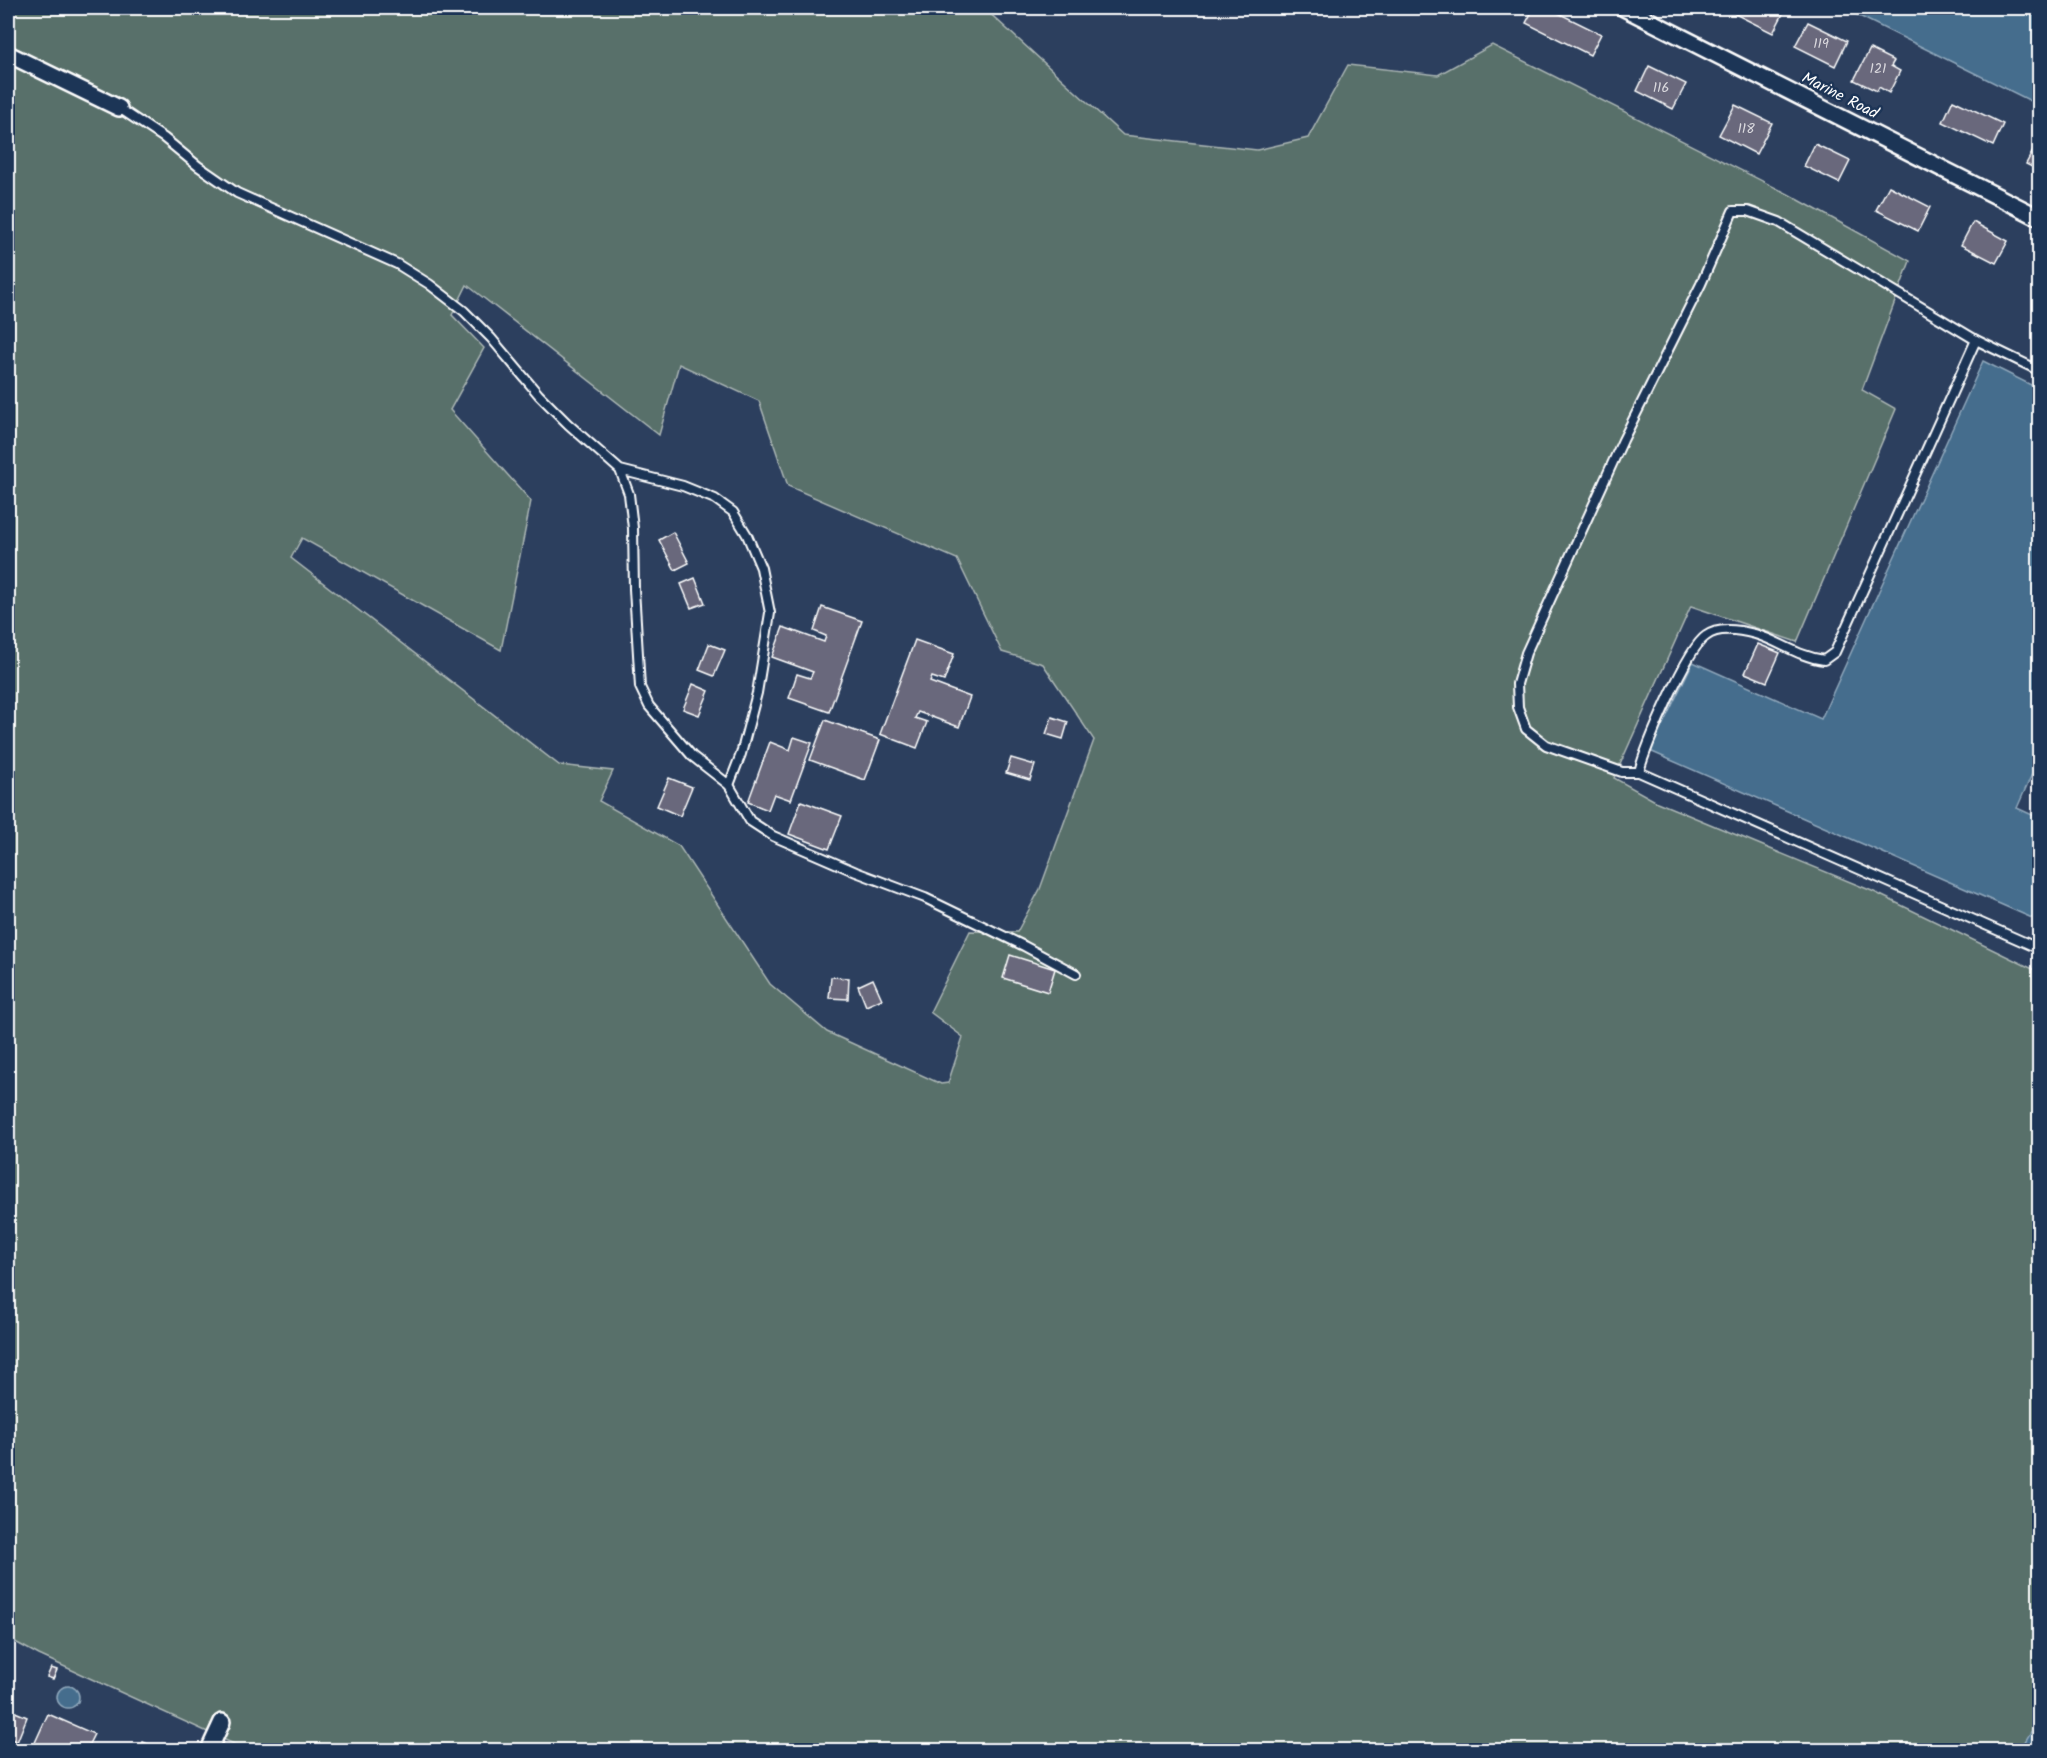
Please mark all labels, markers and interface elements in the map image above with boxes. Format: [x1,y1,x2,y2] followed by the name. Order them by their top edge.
[1813,33,1829,55] house number: 119
[1870,58,1886,80] house number: 121
[1797,66,1884,127] street label: Marine Road
[1653,77,1669,99] house number: 116
[1737,118,1755,140] house number: 118

